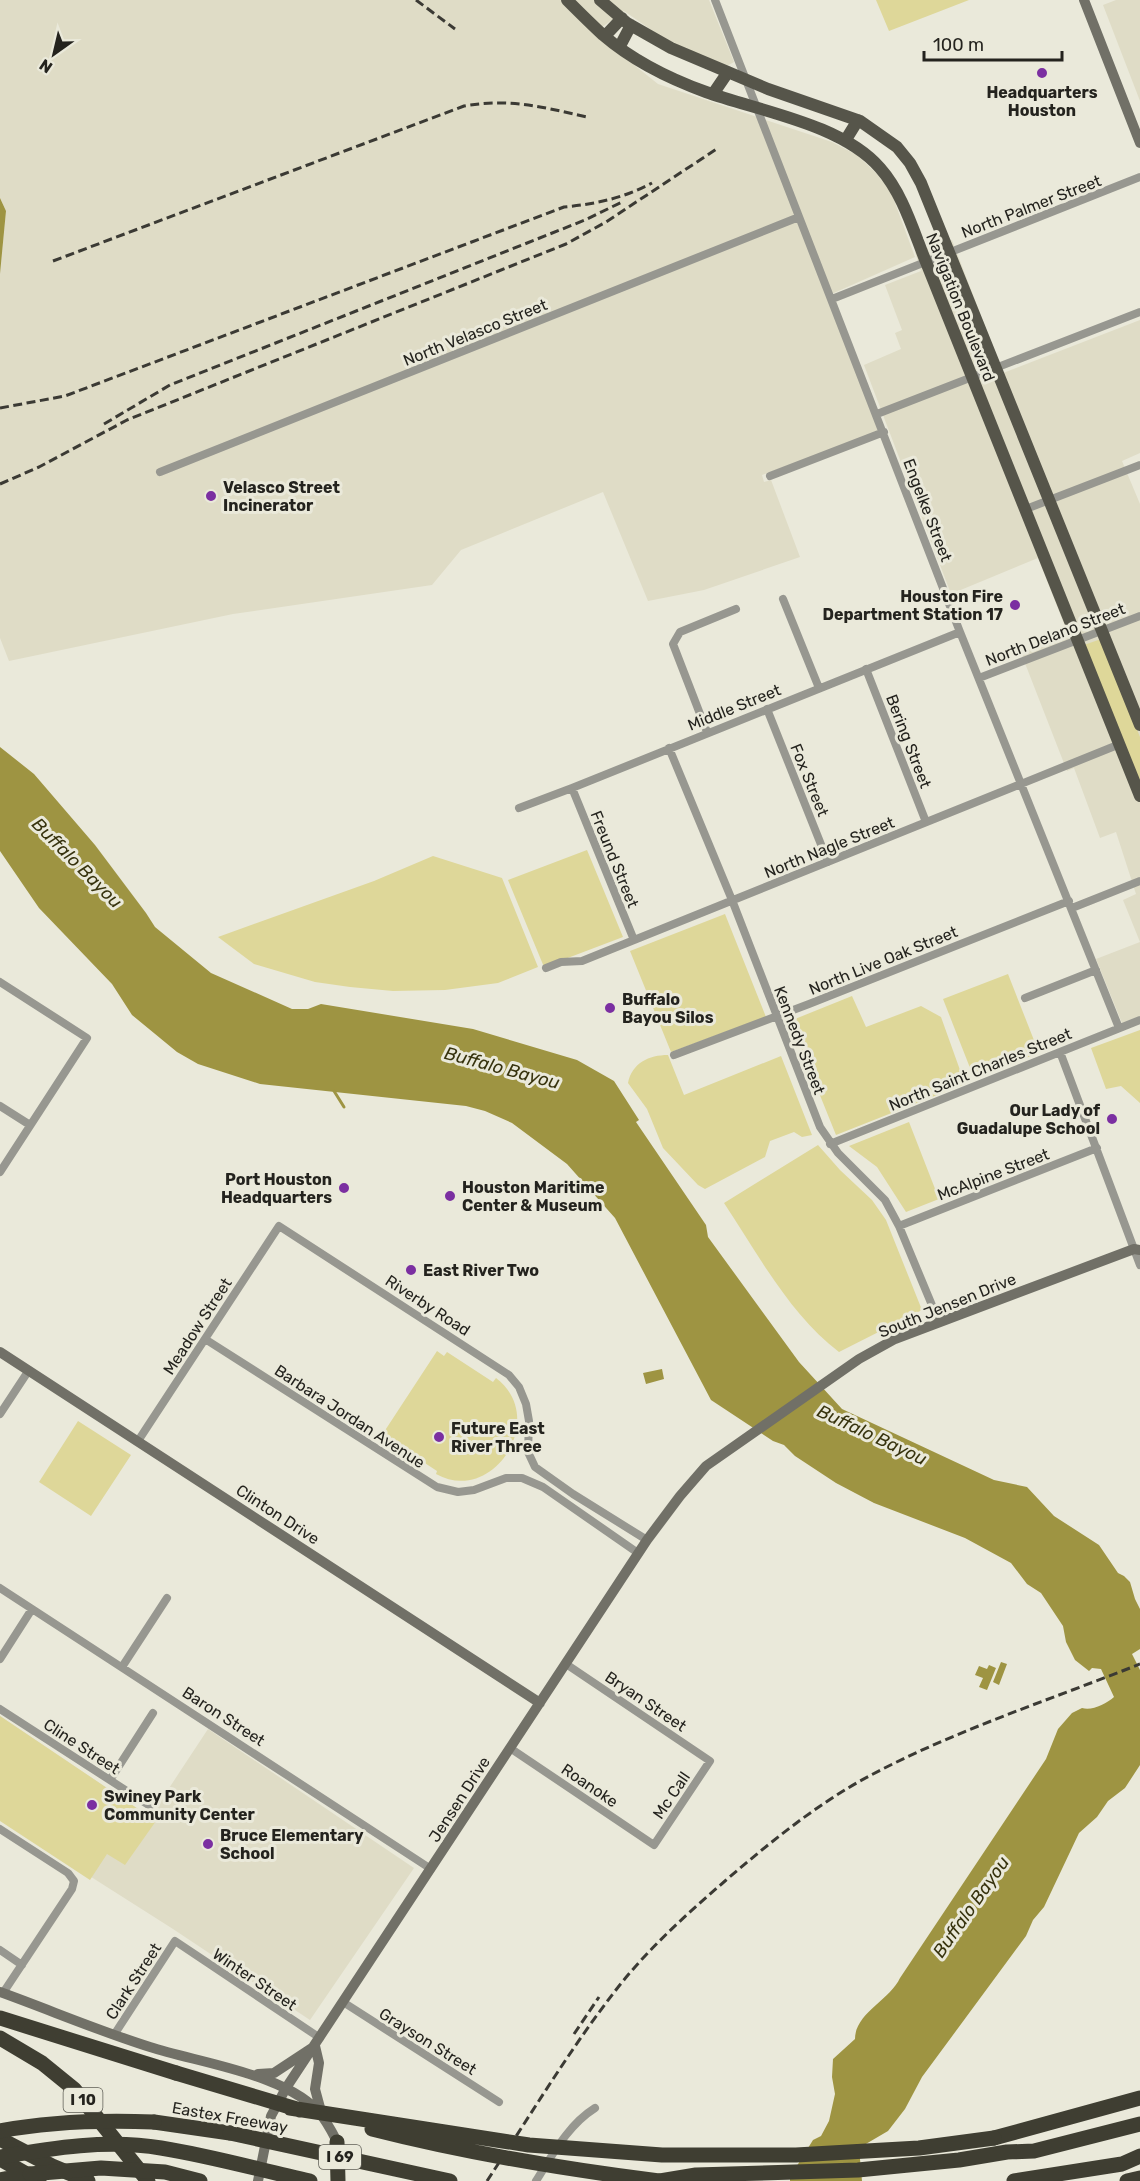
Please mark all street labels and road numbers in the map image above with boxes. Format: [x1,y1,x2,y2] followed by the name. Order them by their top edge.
[959,171,1104,242] street label: North Palmer Street
[922,230,999,384] street label: Navigation Boulevard
[400,295,550,370] street label: North Velasco Street
[899,456,956,564] street label: Engelke Street
[983,599,1128,670] street label: North Delano Street
[685,680,783,735] street label: Middle Street
[882,692,935,791] street label: Bering Street
[786,741,833,819] street label: Fox Street
[586,808,643,911] street label: Freund Street
[761,813,897,882] street label: North Nagle Street
[806,922,960,999] street label: North Live Oak Street
[770,983,829,1097] street label: Kennedy Street
[886,1024,1074,1115] street label: North Saint Charles Street
[935,1144,1052,1205] street label: McAlpine Street
[876,1269,1019,1342] street label: South Jensen Drive
[382,1271,474,1340] street label: Riverby Road
[159,1274,236,1378] street label: Meadow Street
[271,1361,429,1472] street label: Barbara Jordan Avenue
[232,1480,323,1548] street label: Clinton Drive
[601,1667,690,1736] street label: Bryan Street
[179,1683,269,1750] street label: Baron Street
[40,1715,123,1778] street label: Cline Street
[425,1753,494,1846] street label: Jensen Drive
[558,1760,622,1811] street label: Roanoke
[649,1768,694,1822] street label: Mc Call
[102,1939,165,2023] street label: Clark Street
[209,1944,300,2015] street label: Winter Street
[376,2004,480,2079] street label: Grayson Street
[64,2088,103,2112] road number: I 10
[171,2098,289,2137] street label: Eastex Freeway
[319,2145,361,2169] road number: I 69

